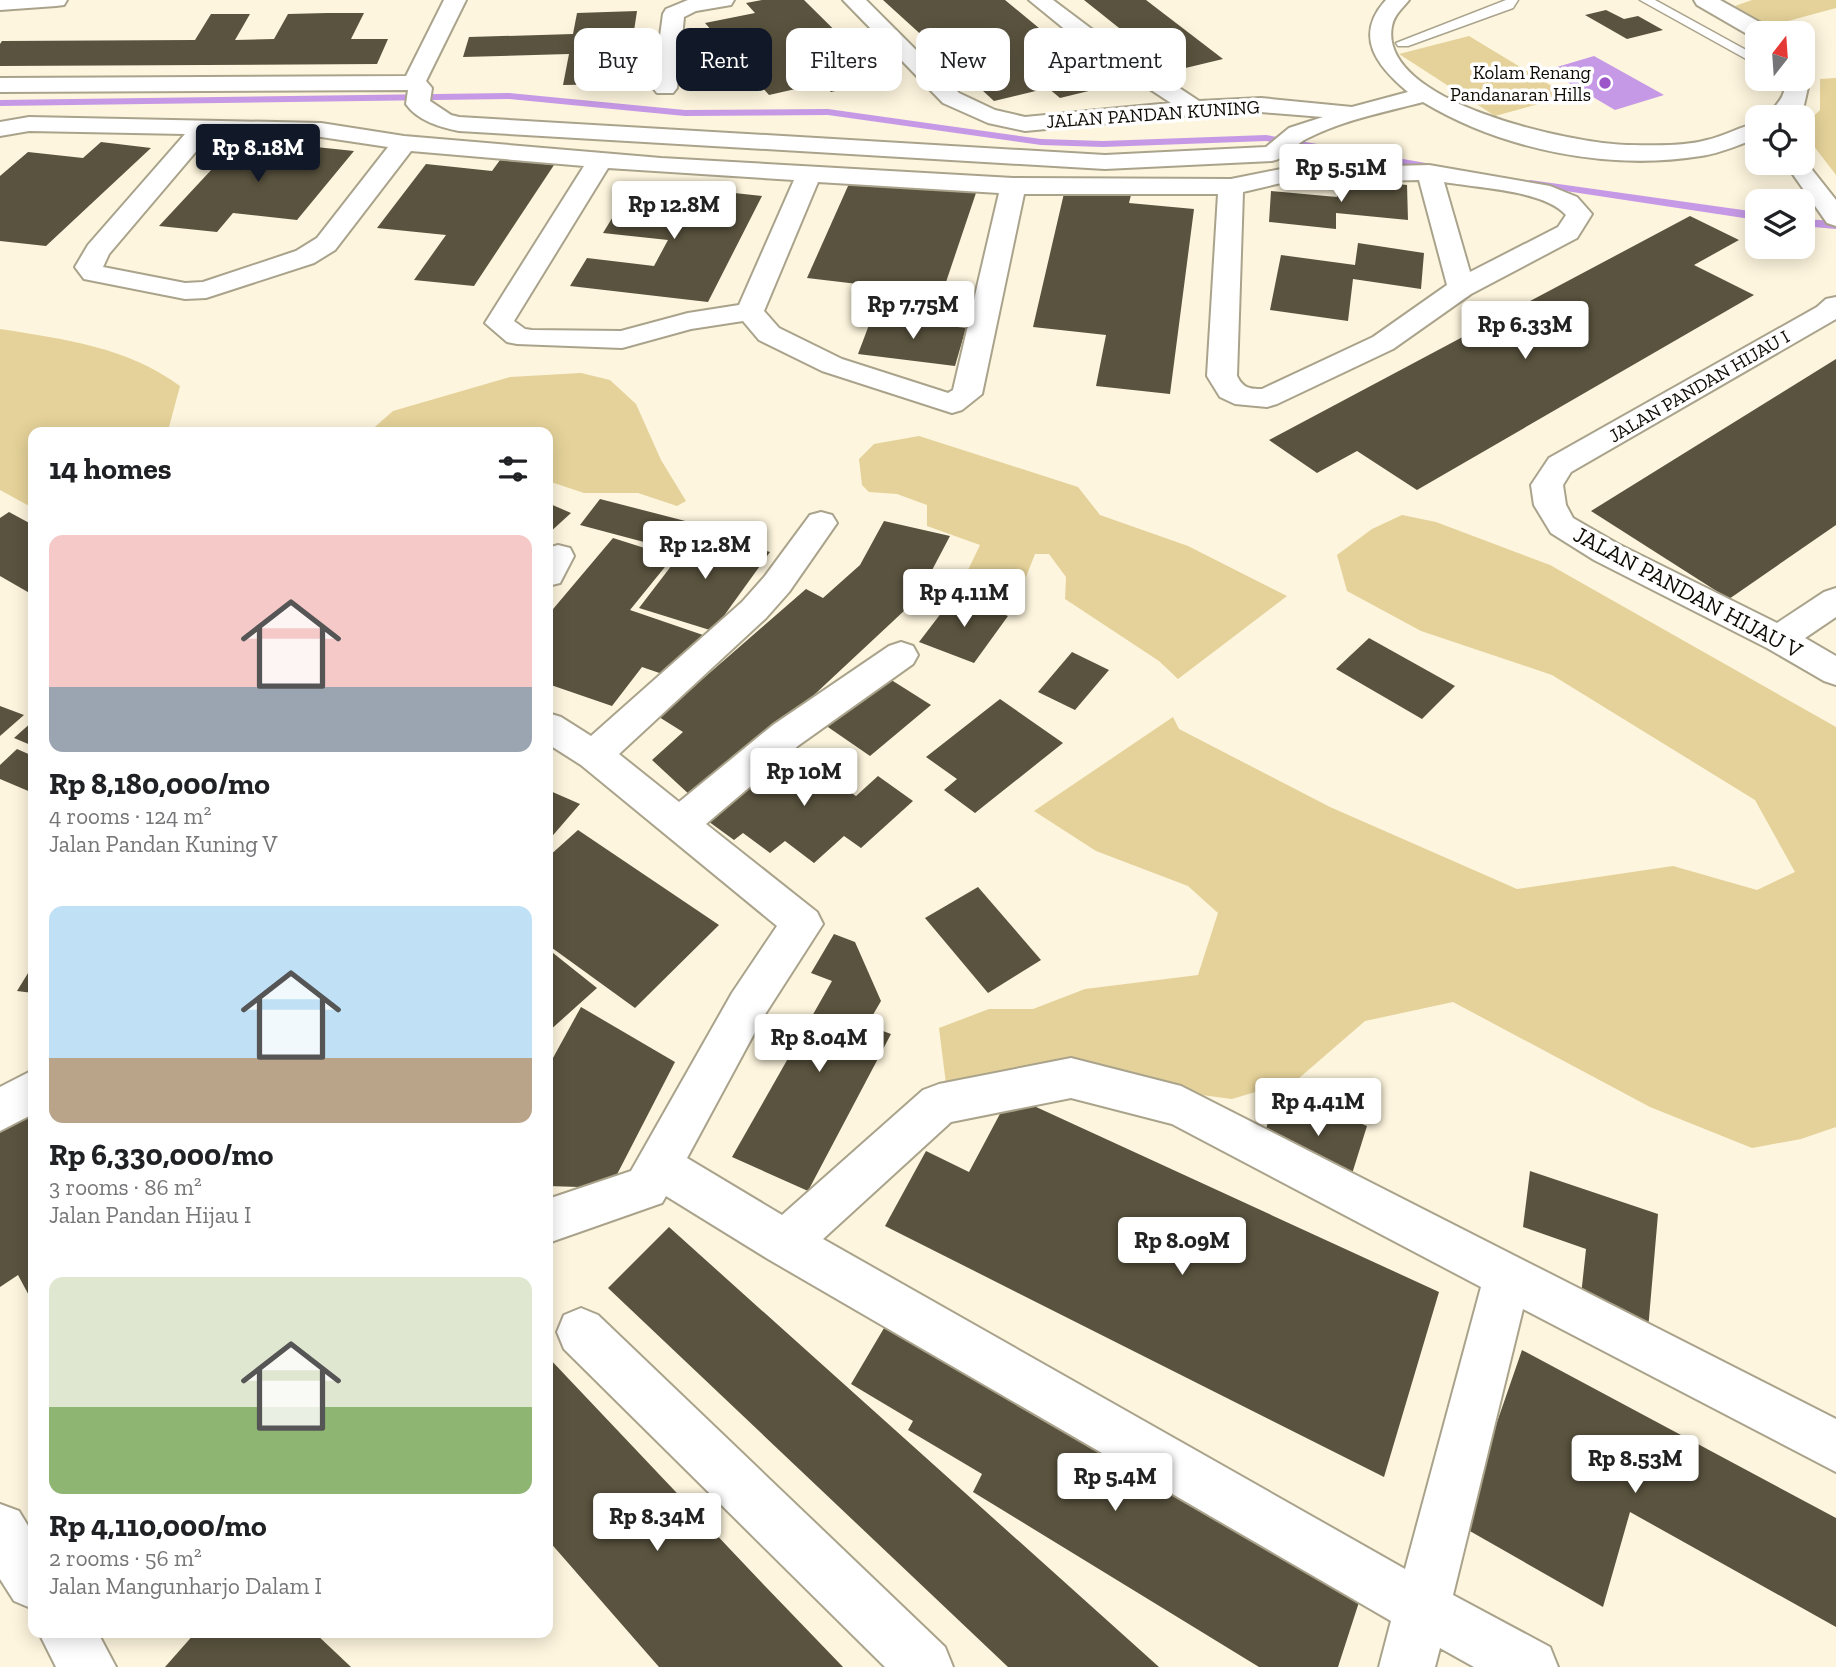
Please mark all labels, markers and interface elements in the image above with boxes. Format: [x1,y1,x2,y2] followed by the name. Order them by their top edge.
[1745,21,1815,91] north arrow
[1745,21,1815,259] map controls
[574,28,662,91] chip: Buy
[676,28,772,91] chip: Rent
[786,28,902,91] chip: Filters
[916,28,1010,91] chip: New
[1024,28,1186,91] chip: Apartment
[1450,61,1592,106] place label: Kolam Renang Pandanaran Hills
[1597,75,1613,91] marker: Kolam Renang Pandanaran Hills
[1045,95,1261,133] street label: JALAN PANDAN KUNING
[1745,105,1815,175] button: locate
[186,124,330,184] pin: Rp 8.18M
[212,133,304,161] text: Rp 8.18M
[1269,144,1413,204] pin: Rp 5.51M
[1295,153,1387,181] text: Rp 5.51M
[602,182,746,241] pin: Rp 12.8M
[1745,189,1815,259] button: layers
[628,190,720,218] text: Rp 12.8M
[841,282,985,341] pin: Rp 7.75M
[867,290,959,318] text: Rp 7.75M
[1453,302,1597,361] pin: Rp 6.33M
[1478,310,1572,338] text: Rp 6.33M
[1604,325,1794,447] street label: JALAN PANDAN HIJAU I
[494,450,532,488] icon: filters
[49,451,172,487] text: 14 homes
[1569,520,1807,664] street label: JALAN PANDAN HIJAU V
[633,522,777,581] pin: Rp 12.8M
[659,530,751,558] text: Rp 12.8M
[892,570,1036,629] pin: Rp 4.11M
[919,578,1009,606] text: Rp 4.11M
[228,581,354,707] icon: home
[747,748,861,808] pin: Rp 10M
[766,757,842,785] text: Rp 10M
[49,766,270,802] text: Rp 8,180,000/mo
[49,802,211,830] text: 4 rooms · 124 m²
[49,830,277,858] text: Jalan Pandan Kuning V
[228,952,354,1078] icon: home
[747,1014,891,1074] pin: Rp 8.04M
[771,1023,867,1051] text: Rp 8.04M
[1246,1078,1390,1138] pin: Rp 4.41M
[1271,1087,1365,1115] text: Rp 4.41M
[49,1137,274,1173] text: Rp 6,330,000/mo
[49,1173,202,1201] text: 3 rooms · 86 m²
[49,1201,251,1229] text: Jalan Pandan Hijau I
[1110,1218,1254,1277] pin: Rp 8.09M
[1134,1226,1230,1254] text: Rp 8.09M
[228,1323,354,1449] icon: home
[1563,1436,1707,1495] pin: Rp 8.53M
[1588,1444,1682,1472] text: Rp 8.53M
[1050,1454,1180,1513] pin: Rp 5.4M
[1073,1462,1157,1490] text: Rp 5.4M
[585,1494,729,1553] pin: Rp 8.34M
[609,1502,705,1530] text: Rp 8.34M
[49,1508,267,1544] text: Rp 4,110,000/mo
[49,1544,202,1572] text: 2 rooms · 56 m²
[49,1572,322,1600] text: Jalan Mangunharjo Dalam I

